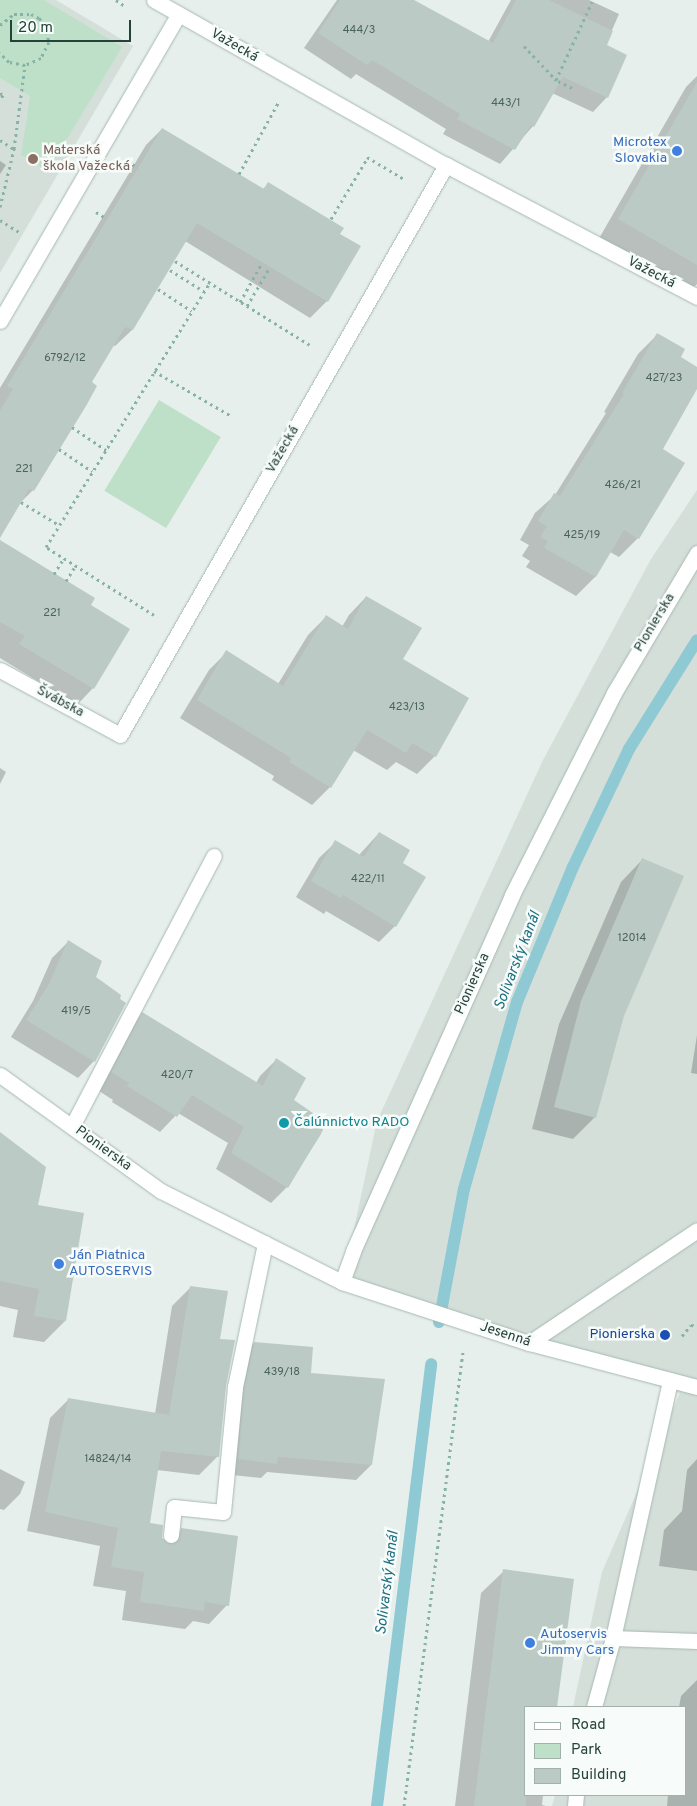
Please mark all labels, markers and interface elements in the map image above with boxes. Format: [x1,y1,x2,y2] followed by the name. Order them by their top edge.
[12,10,134,42] scale bar
[18,19,53,38] text: 20 m
[343,23,375,37] house number: 444/3
[207,26,261,66] street label: Važecká
[491,96,521,110] house number: 443/1
[613,135,667,168] place label: Microtex Slovakia
[43,143,131,176] place label: Materská škola Važecká
[671,145,683,157] marker: Microtex Slovakia
[27,153,39,165] marker: Materská škola Važecká
[624,253,678,293] street label: Važecká
[44,351,86,365] house number: 6792/12
[646,371,682,385] house number: 427/23
[263,423,303,477] street label: Važecká
[15,462,33,476] house number: 221
[605,478,641,492] house number: 426/21
[564,528,600,542] house number: 425/19
[631,591,679,655] street label: Pionierska
[43,606,61,620] house number: 221
[33,683,87,721] street label: Švábska
[389,700,425,714] house number: 423/13
[351,872,385,886] house number: 422/11
[491,909,545,1013] water label: Solivarský kanál
[618,931,646,945] house number: 12014
[452,951,494,1017] street label: Pionierska
[61,1004,91,1018] house number: 419/5
[161,1068,193,1082] house number: 420/7
[294,1115,410,1131] place label: Čalúnnictvo RADO
[278,1117,290,1129] marker: Čalúnnictvo RADO
[72,1123,134,1175] street label: Pionierska
[69,1248,152,1280] place label: Ján Piatnica AUTOSERVIS
[53,1258,65,1270] marker: Ján Piatnica AUTOSERVIS
[477,1319,533,1351] street label: Jesenná
[589,1327,655,1343] place label: Pionierska
[659,1329,671,1341] marker: Pionierska
[264,1365,300,1379] house number: 439/18
[85,1452,131,1466] house number: 14824/14
[373,1530,403,1636] water label: Solivarský kanál
[540,1627,614,1660] place label: Autoservis Jimmy Cars
[524,1637,536,1649] marker: Autoservis Jimmy Cars
[524,1706,687,1796] legend
[571,1716,606,1735] text: Road
[571,1741,602,1760] text: Park
[571,1766,626,1785] text: Building

